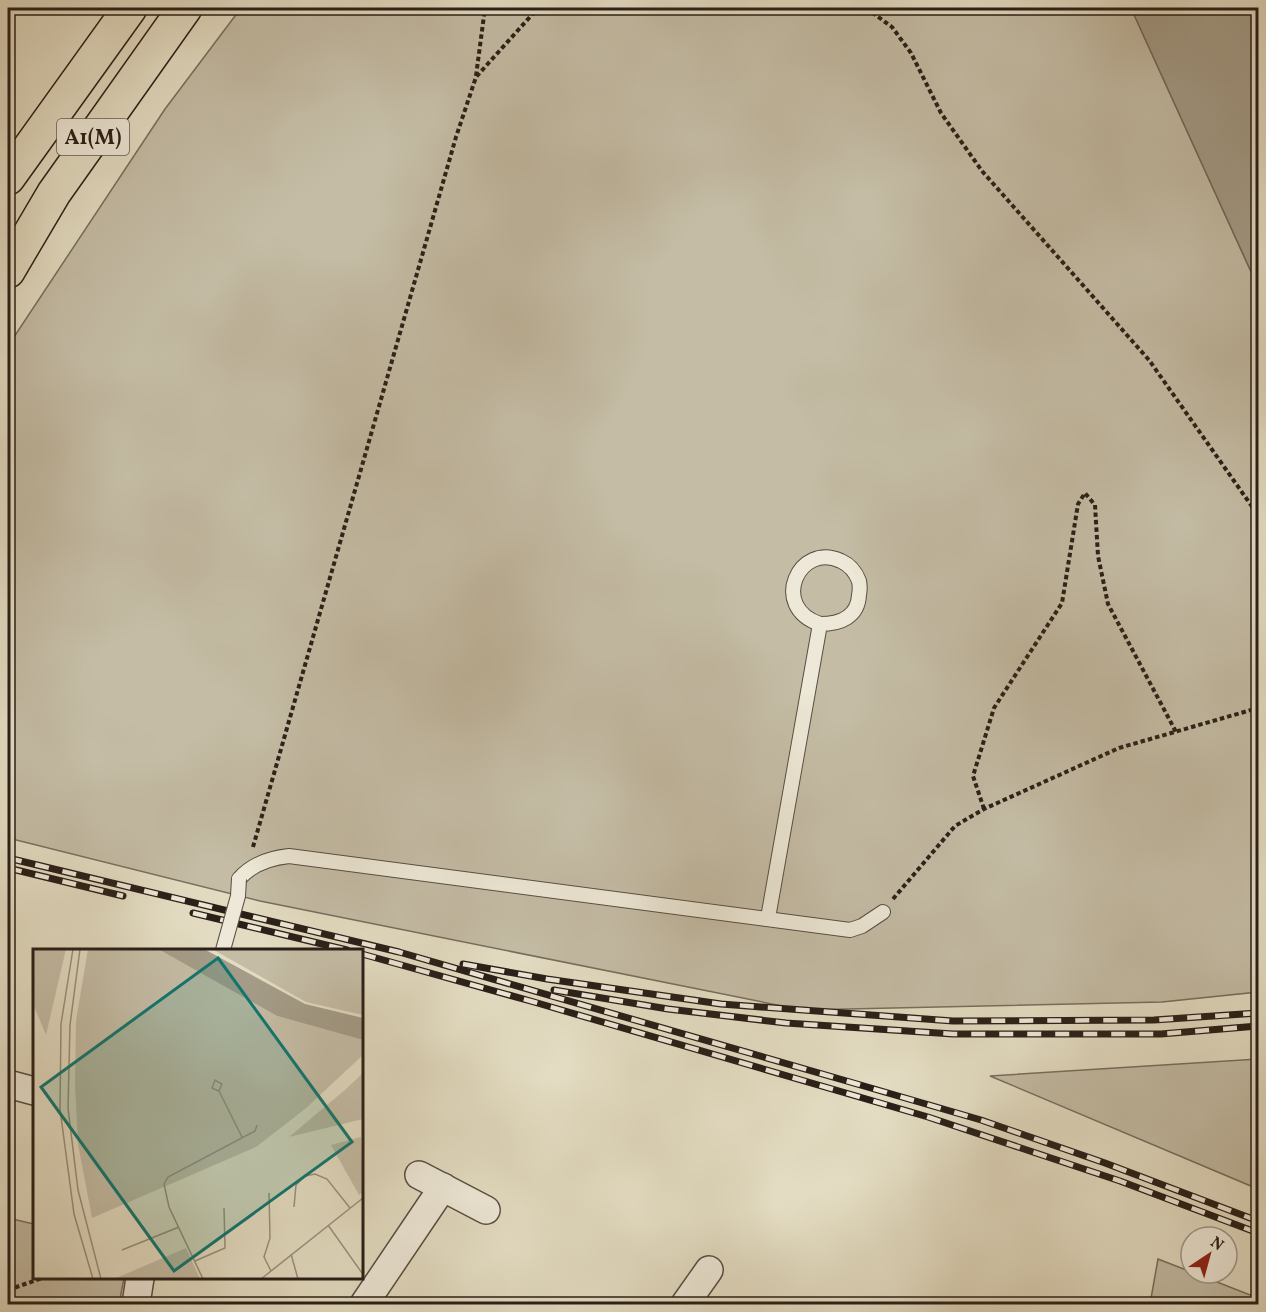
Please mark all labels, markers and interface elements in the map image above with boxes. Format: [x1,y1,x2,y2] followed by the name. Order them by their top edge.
[57,119,129,155] road number: A1(M)
[33,949,363,1279] inset map
[1179,1225,1239,1285] north arrow
[1205,1232,1228,1257] text: N

